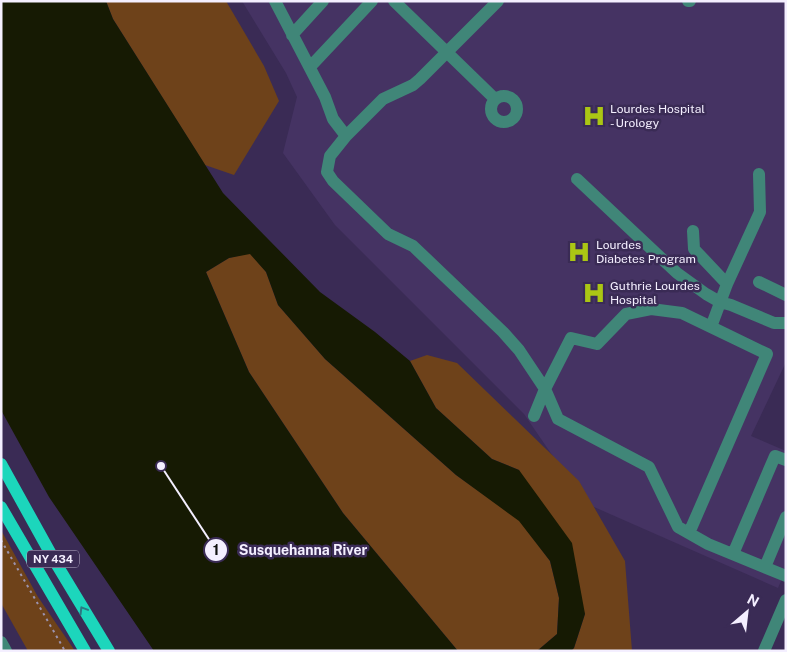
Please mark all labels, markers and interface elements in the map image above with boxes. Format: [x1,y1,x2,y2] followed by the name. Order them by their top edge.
[610,102,705,130] place label: Lourdes Hospital - Urology
[581,103,607,129] hospital icon: Lourdes Hospital - Urology
[596,238,696,266] place label: Lourdes Diabetes Program
[566,239,592,265] hospital icon: Lourdes Diabetes Program
[610,279,700,307] place label: Guthrie Lourdes Hospital
[581,280,607,306] hospital icon: Guthrie Lourdes Hospital
[204,535,377,564] callout: Susquehanna River
[213,541,219,558] text: 1
[239,542,367,558] text: Susquehanna River
[27,550,79,568] road number: NY 434
[722,587,772,637] north arrow
[745,591,762,610] text: N
[80,606,90,615] one-way arrow

